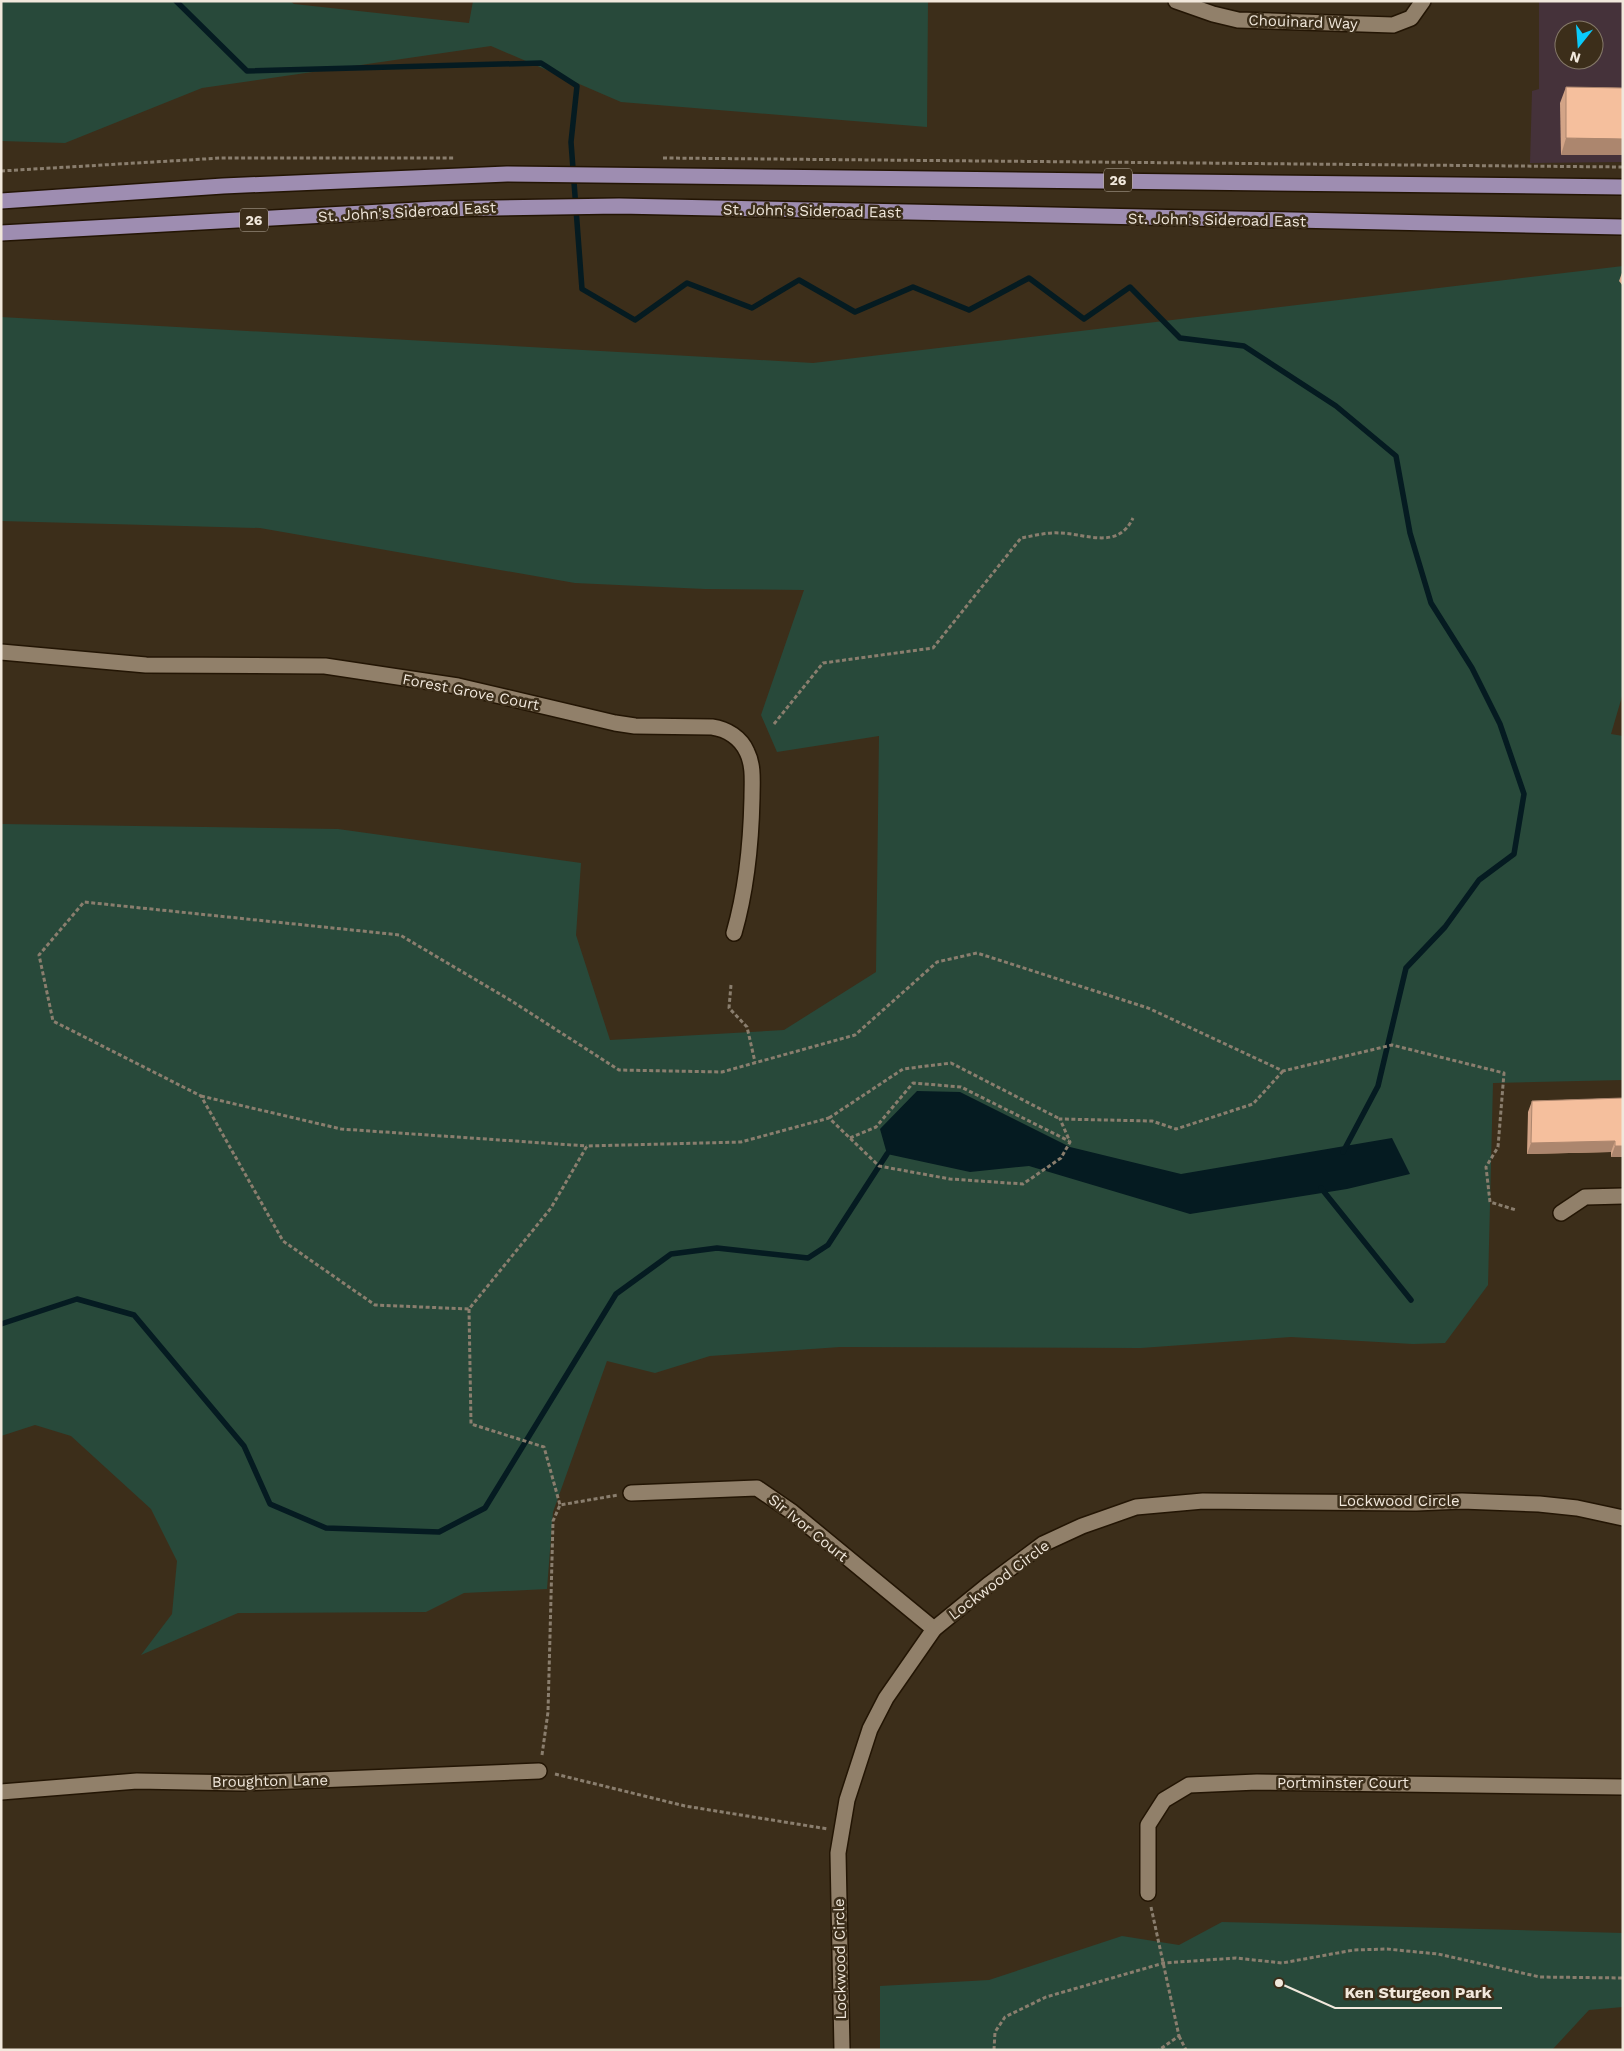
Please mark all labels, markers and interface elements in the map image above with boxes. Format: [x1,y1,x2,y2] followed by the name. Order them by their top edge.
[1248,11,1358,33] street label: Chouinard Way
[1554,20,1604,70] north arrow
[1568,48,1582,67] text: N
[1104,168,1132,192] road number: 26
[318,198,497,226] street label: St. John's Sideroad East
[723,200,902,222] street label: St. John's Sideroad East
[240,208,268,232] road number: 26
[1128,209,1307,231] street label: St. John's Sideroad East
[401,670,542,714] street label: Forest Grove Court
[765,1490,852,1566] street label: Sir Ivor Court
[1338,1492,1460,1510] street label: Lockwood Circle
[945,1536,1053,1624] street label: Lockwood Circle
[212,1771,328,1791] street label: Broughton Lane
[1277,1774,1410,1792] street label: Portminster Court
[830,1898,850,2020] street label: Lockwood Circle
[1335,1977,1502,2008] callout: Ken Sturgeon Park
[1344,1983,1492,2002] text: Ken Sturgeon Park

